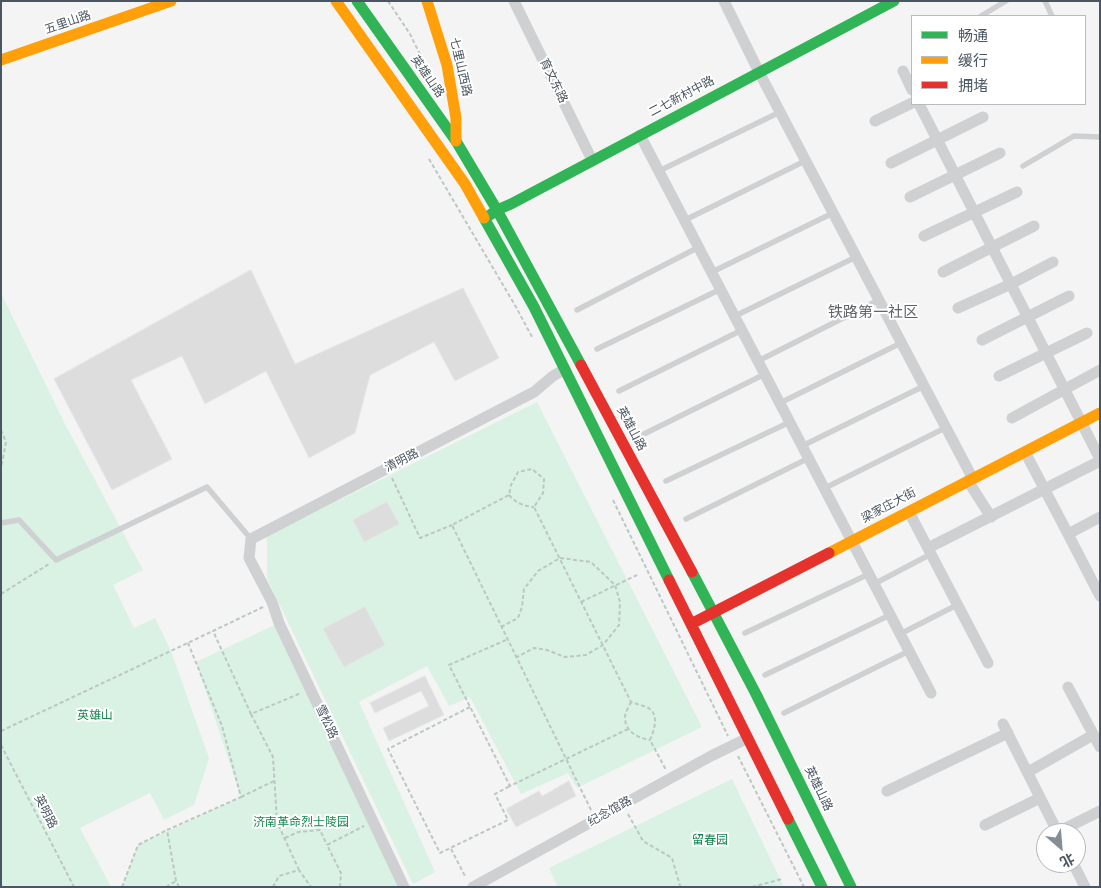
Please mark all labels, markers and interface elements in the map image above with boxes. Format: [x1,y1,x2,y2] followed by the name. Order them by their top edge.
[43,8,93,38] street label: 五里山路
[911,15,1086,105] legend
[958,27,988,45] text: 畅通
[446,36,474,98] street label: 七里山西路
[958,52,988,70] text: 缓行
[407,53,447,101] street label: 英雄山路
[536,56,570,106] street label: 育文东路
[647,74,717,120] street label: 二七新村中路
[958,77,988,95] text: 拥堵
[828,304,918,322] district label: 铁路第一社区
[613,404,649,454] street label: 英雄山路
[383,446,421,476] street label: 清明路
[859,486,919,526] street label: 梁家庄大街
[312,703,340,741] street label: 雪松路
[77,709,113,723] park label: 英雄山
[801,764,835,814] street label: 英雄山路
[30,793,60,831] street label: 英明路
[586,794,634,830] street label: 纪念馆路
[253,816,349,830] park label: 济南革命烈士陵园
[1036,823,1086,873] north arrow
[692,834,728,848] park label: 留春园
[1057,850,1077,871] text: 北

